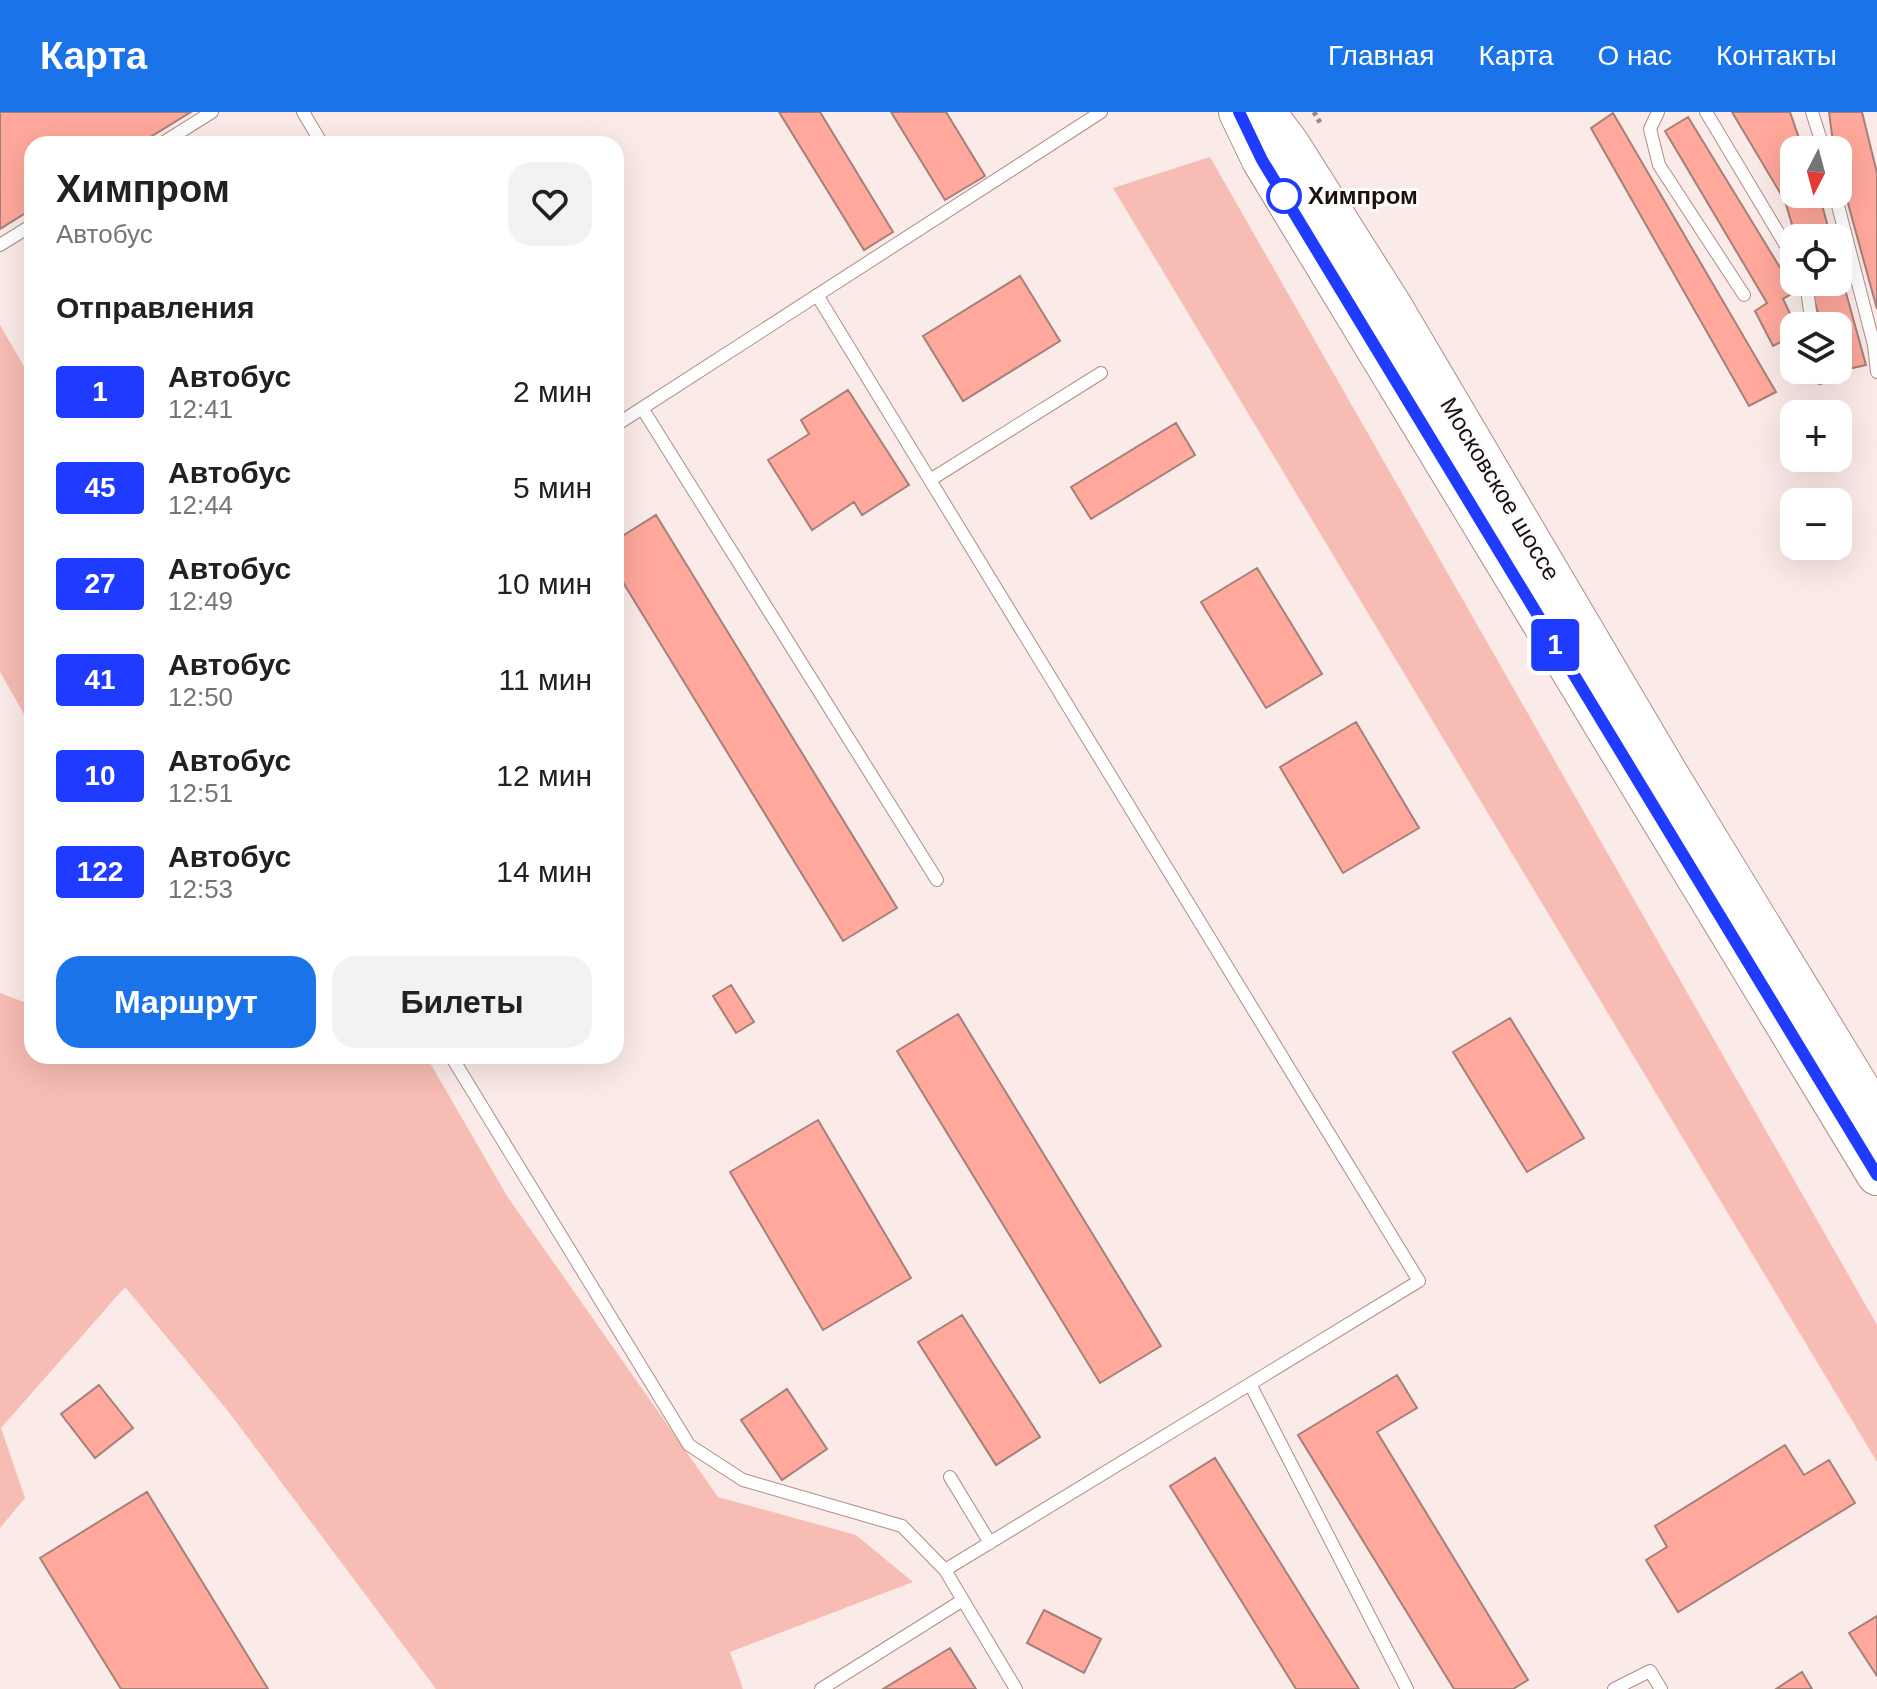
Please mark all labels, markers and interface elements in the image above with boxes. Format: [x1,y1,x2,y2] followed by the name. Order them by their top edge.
[40,35,147,77] text: Карта
[1328,40,1435,71] text: Главная
[1479,40,1553,71] text: Карта
[1597,40,1672,71] text: О нас
[1716,40,1837,71] text: Контакты
[1780,136,1852,208] north arrow
[1780,136,1852,560] map controls
[508,162,592,246] button: heart
[56,168,230,210] text: Химпром
[1267,179,1301,213] marker: Химпром
[1308,182,1418,209] place label: Химпром
[56,219,153,249] text: Автобус
[1780,224,1852,296] button: locate
[56,291,255,324] text: Отправления
[1780,312,1852,384] button: layers
[168,360,291,393] text: Автобус
[513,375,592,408] text: 2 мин
[92,376,108,407] text: 1
[1435,393,1566,585] street label: Московское шоссе
[168,394,233,424] text: 12:41
[1780,400,1852,472] button: +
[168,456,291,489] text: Автобус
[513,471,592,504] text: 5 мин
[84,472,116,503] text: 45
[1780,488,1852,560] button: −
[168,490,233,520] text: 12:44
[168,552,291,585] text: Автобус
[496,567,592,600] text: 10 мин
[84,568,116,599] text: 27
[168,586,233,616] text: 12:49
[1529,619,1581,671] line badge: 1
[1547,629,1563,660] text: 1
[168,648,291,681] text: Автобус
[499,663,592,696] text: 11 мин
[84,664,116,695] text: 41
[168,682,233,712] text: 12:50
[168,744,291,777] text: Автобус
[496,759,592,792] text: 12 мин
[84,760,116,791] text: 10
[168,778,233,808] text: 12:51
[168,840,291,873] text: Автобус
[496,855,592,888] text: 14 мин
[77,856,123,887] text: 122
[168,874,233,904] text: 12:53
[56,956,316,1048] button: Маршрут
[332,956,592,1048] button: Билеты

